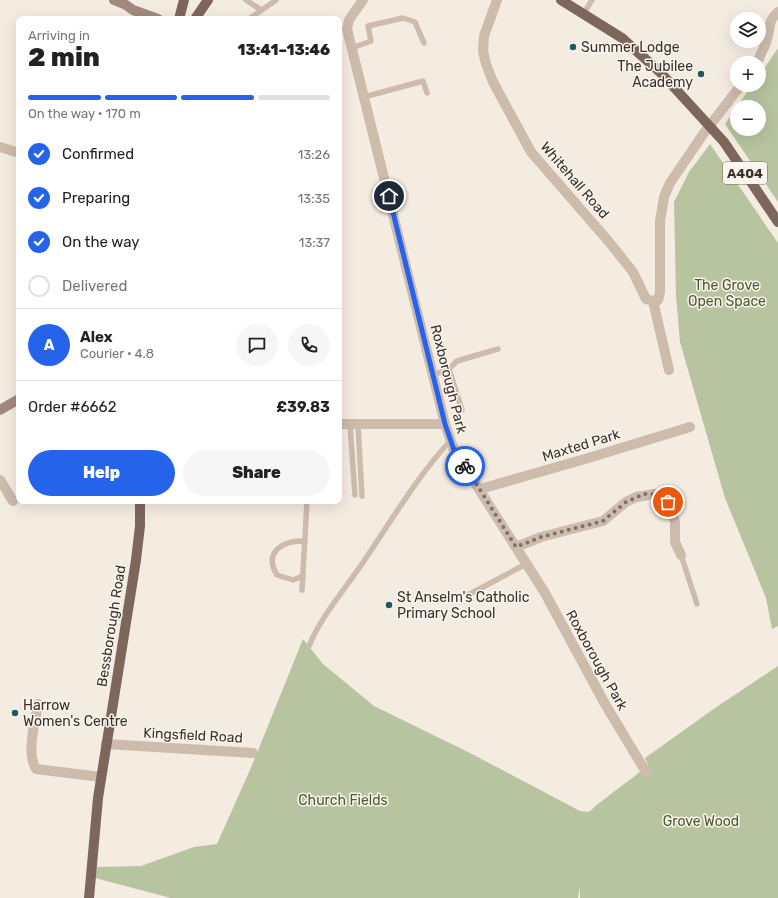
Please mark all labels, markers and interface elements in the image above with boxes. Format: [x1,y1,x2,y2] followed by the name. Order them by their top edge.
[730,12,766,136] map controls
[730,12,766,48] button: layers
[28,28,90,43] text: Arriving in
[581,39,680,56] place label: Summer Lodge
[237,41,330,59] text: 13:41–13:46
[28,42,100,73] text: 2 min
[568,42,578,52] marker: Summer Lodge
[730,56,766,92] button: +
[617,58,693,91] place label: The Jubilee Academy
[696,69,706,79] marker: The Jubilee Academy
[730,100,766,136] button: −
[28,106,141,121] text: On the way · 170 m
[537,138,613,222] street label: Whitehall Road
[28,143,50,165] icon: check
[62,145,134,163] text: Confirmed
[298,147,330,162] text: 13:26
[723,162,767,184] road number: A404
[372,179,406,213] pin
[378,185,400,207] icon: home
[28,187,50,209] icon: check
[62,189,130,207] text: Preparing
[298,191,330,206] text: 13:35
[28,231,50,253] icon: check
[62,233,140,251] text: On the way
[299,235,330,250] text: 13:37
[62,277,127,295] text: Delivered
[688,277,766,310] park label: The Grove Open Space
[427,323,470,436] street label: Roxborough Park
[236,324,278,366] button: chat
[288,324,330,366] button: phone
[80,328,113,346] text: Alex
[44,336,54,354] text: A
[80,346,154,361] text: Courier · 4.8
[28,398,116,416] text: Order #6662
[276,398,330,416] text: £39.83
[540,425,623,465] street label: Maxted Park
[445,446,485,486] courier
[28,450,175,496] button: Help
[183,450,330,496] button: Share
[454,455,476,477] icon: bike
[651,485,685,519] pin
[657,491,679,513] icon: bag
[93,564,130,688] street label: Bessborough Road
[397,589,530,622] place label: St Anselm's Catholic Primary School
[384,600,394,610] marker: St Anselm's Catholic Primary School
[562,607,632,714] street label: Roxborough Park
[23,697,128,730] place label: Harrow Women's Centre
[10,708,20,718] marker: Harrow Women's Centre
[143,724,243,747] street label: Kingsfield Road
[298,792,388,809] park label: Church Fields
[663,813,739,830] park label: Grove Wood

